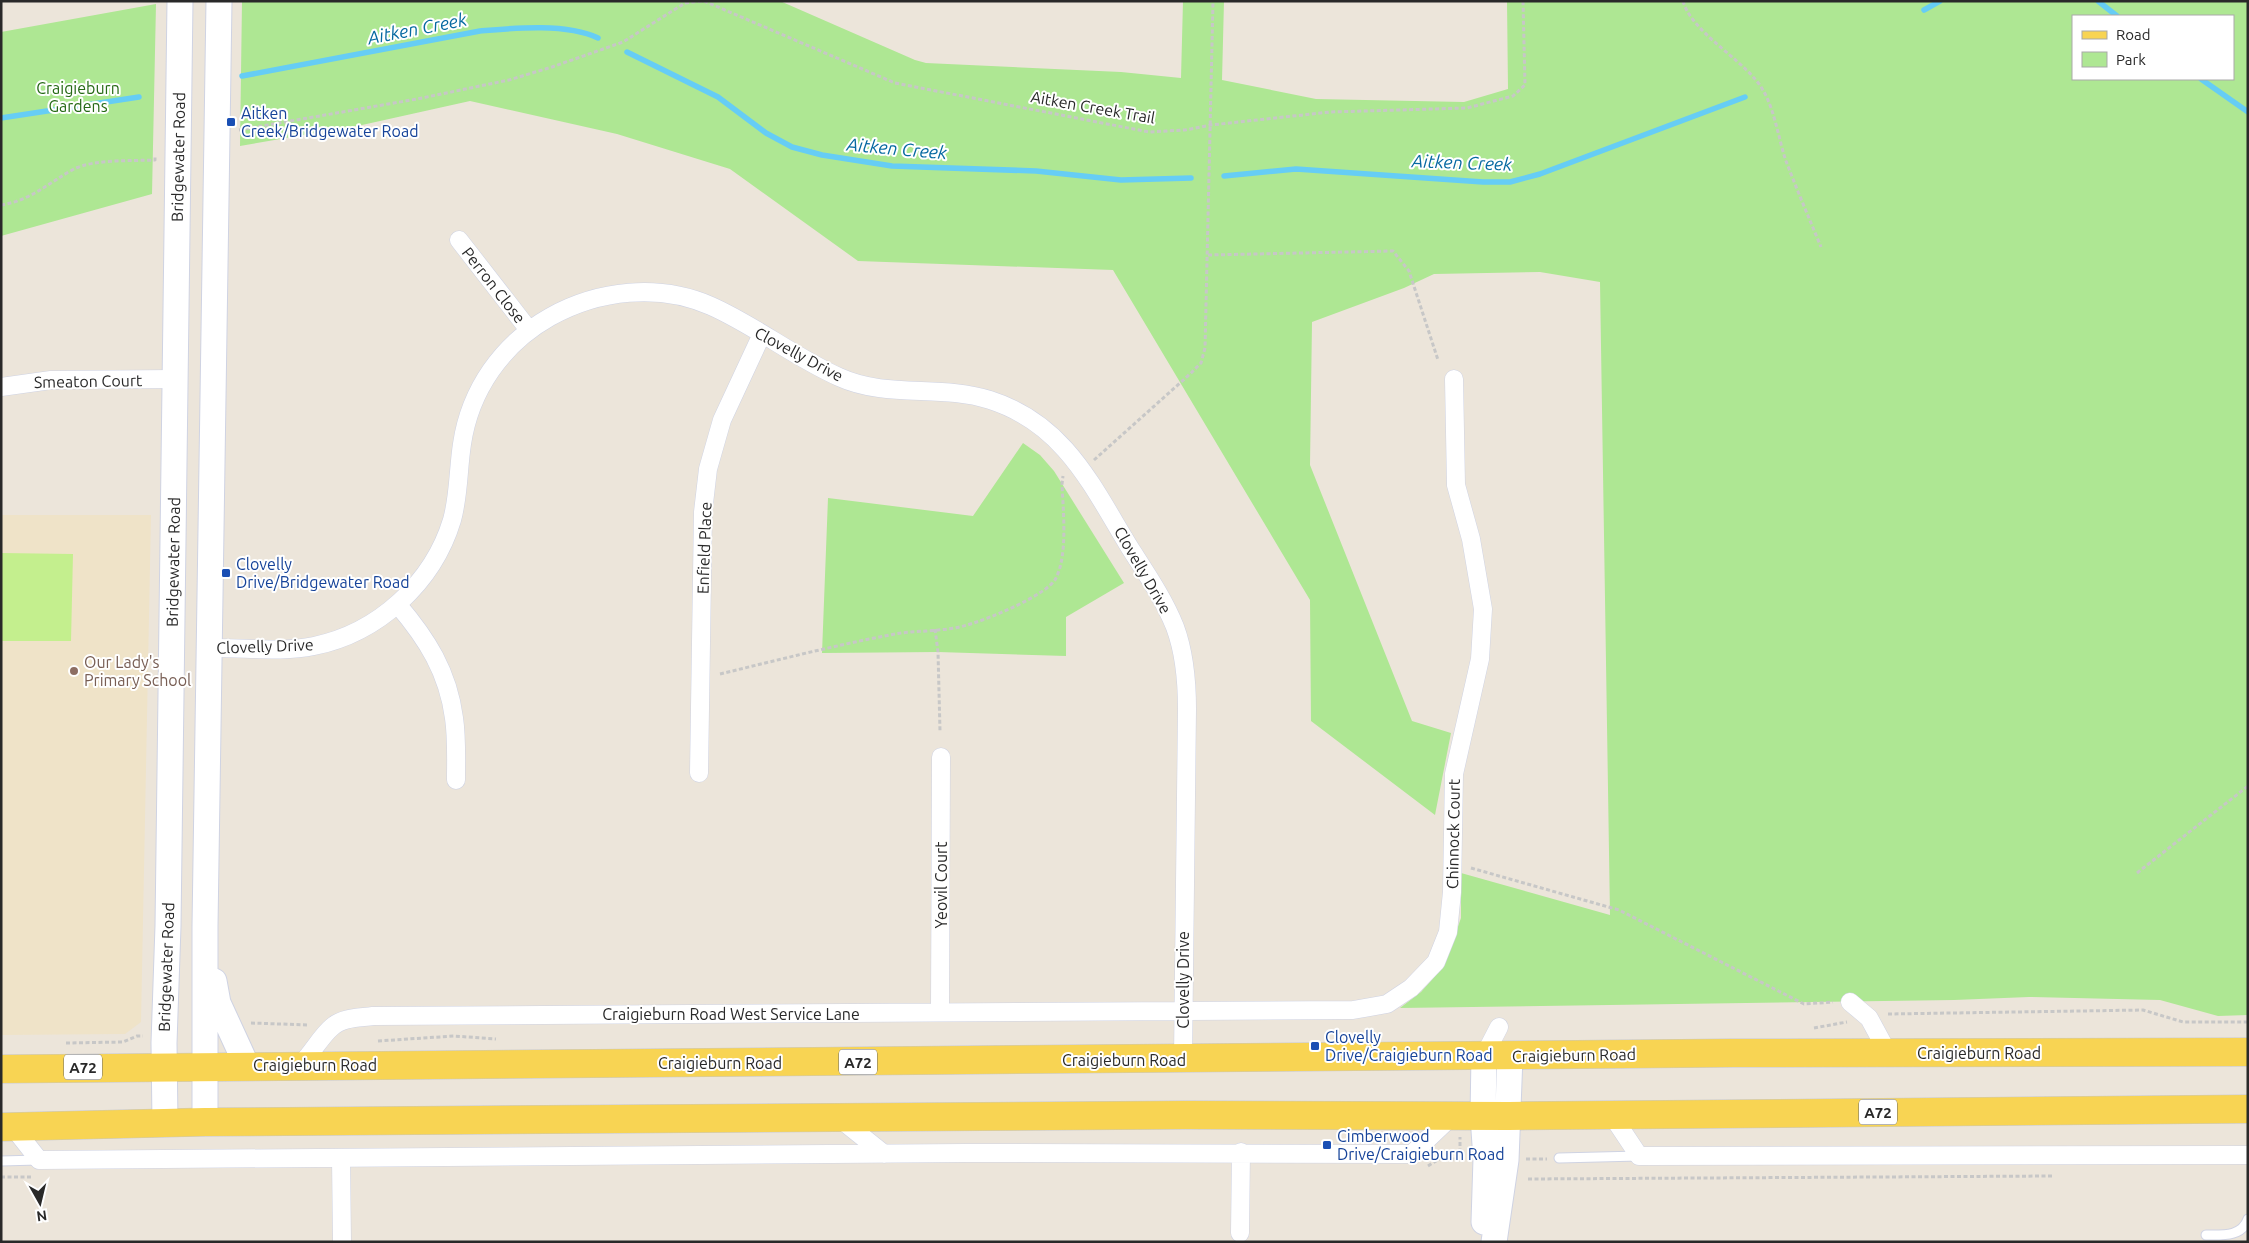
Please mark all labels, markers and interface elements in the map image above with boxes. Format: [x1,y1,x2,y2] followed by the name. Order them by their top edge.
[365,8,469,48] water label: Aitken Creek
[2072,15,2234,80] legend
[2116,26,2151,43] text: Road
[2116,51,2146,68] text: Park
[36,79,120,115] park label: Craigieburn Gardens
[1029,87,1157,127] street label: Aitken Creek Trail
[168,92,188,222] street label: Bridgewater Road
[241,104,419,140] place label: Aitken Creek/Bridgewater Road
[225,116,237,128] marker: Aitken Creek/Bridgewater Road
[845,134,949,162] water label: Aitken Creek
[1410,150,1513,174] water label: Aitken Creek
[459,243,529,327] street label: Perron Close
[752,323,846,385] street label: Clovelly Drive
[34,371,143,391] street label: Smeaton Court
[163,497,183,627] street label: Bridgewater Road
[693,502,715,594] street label: Enfield Place
[1111,523,1175,617] street label: Clovelly Drive
[236,555,410,591] place label: Clovelly Drive/Bridgewater Road
[220,567,232,579] marker: Clovelly Drive/Bridgewater Road
[216,635,314,657] street label: Clovelly Drive
[84,653,191,689] place label: Our Lady's Primary School
[68,665,80,677] marker: Our Lady's Primary School
[1443,778,1463,889] street label: Chinnock Court
[932,841,950,928] street label: Yeovil Court
[155,902,177,1032] street label: Bridgewater Road
[1174,931,1192,1029] street label: Clovelly Drive
[602,1005,860,1023] street label: Craigieburn Road West Service Lane
[1325,1028,1493,1064] place label: Clovelly Drive/Craigieburn Road
[1309,1040,1321,1052] marker: Clovelly Drive/Craigieburn Road
[1917,1044,2041,1062] street label: Craigieburn Road
[1512,1045,1636,1065] street label: Craigieburn Road
[839,1050,877,1074] road number: A72
[1062,1051,1186,1069] street label: Craigieburn Road
[64,1054,102,1080] road number: A72
[658,1054,782,1072] street label: Craigieburn Road
[253,1056,377,1074] street label: Craigieburn Road
[1859,1100,1897,1124] road number: A72
[1337,1127,1505,1163] place label: Cimberwood Drive/Craigieburn Road
[1321,1139,1333,1151] marker: Cimberwood Drive/Craigieburn Road
[15,1178,65,1228] north arrow
[36,1207,48,1225] text: N

